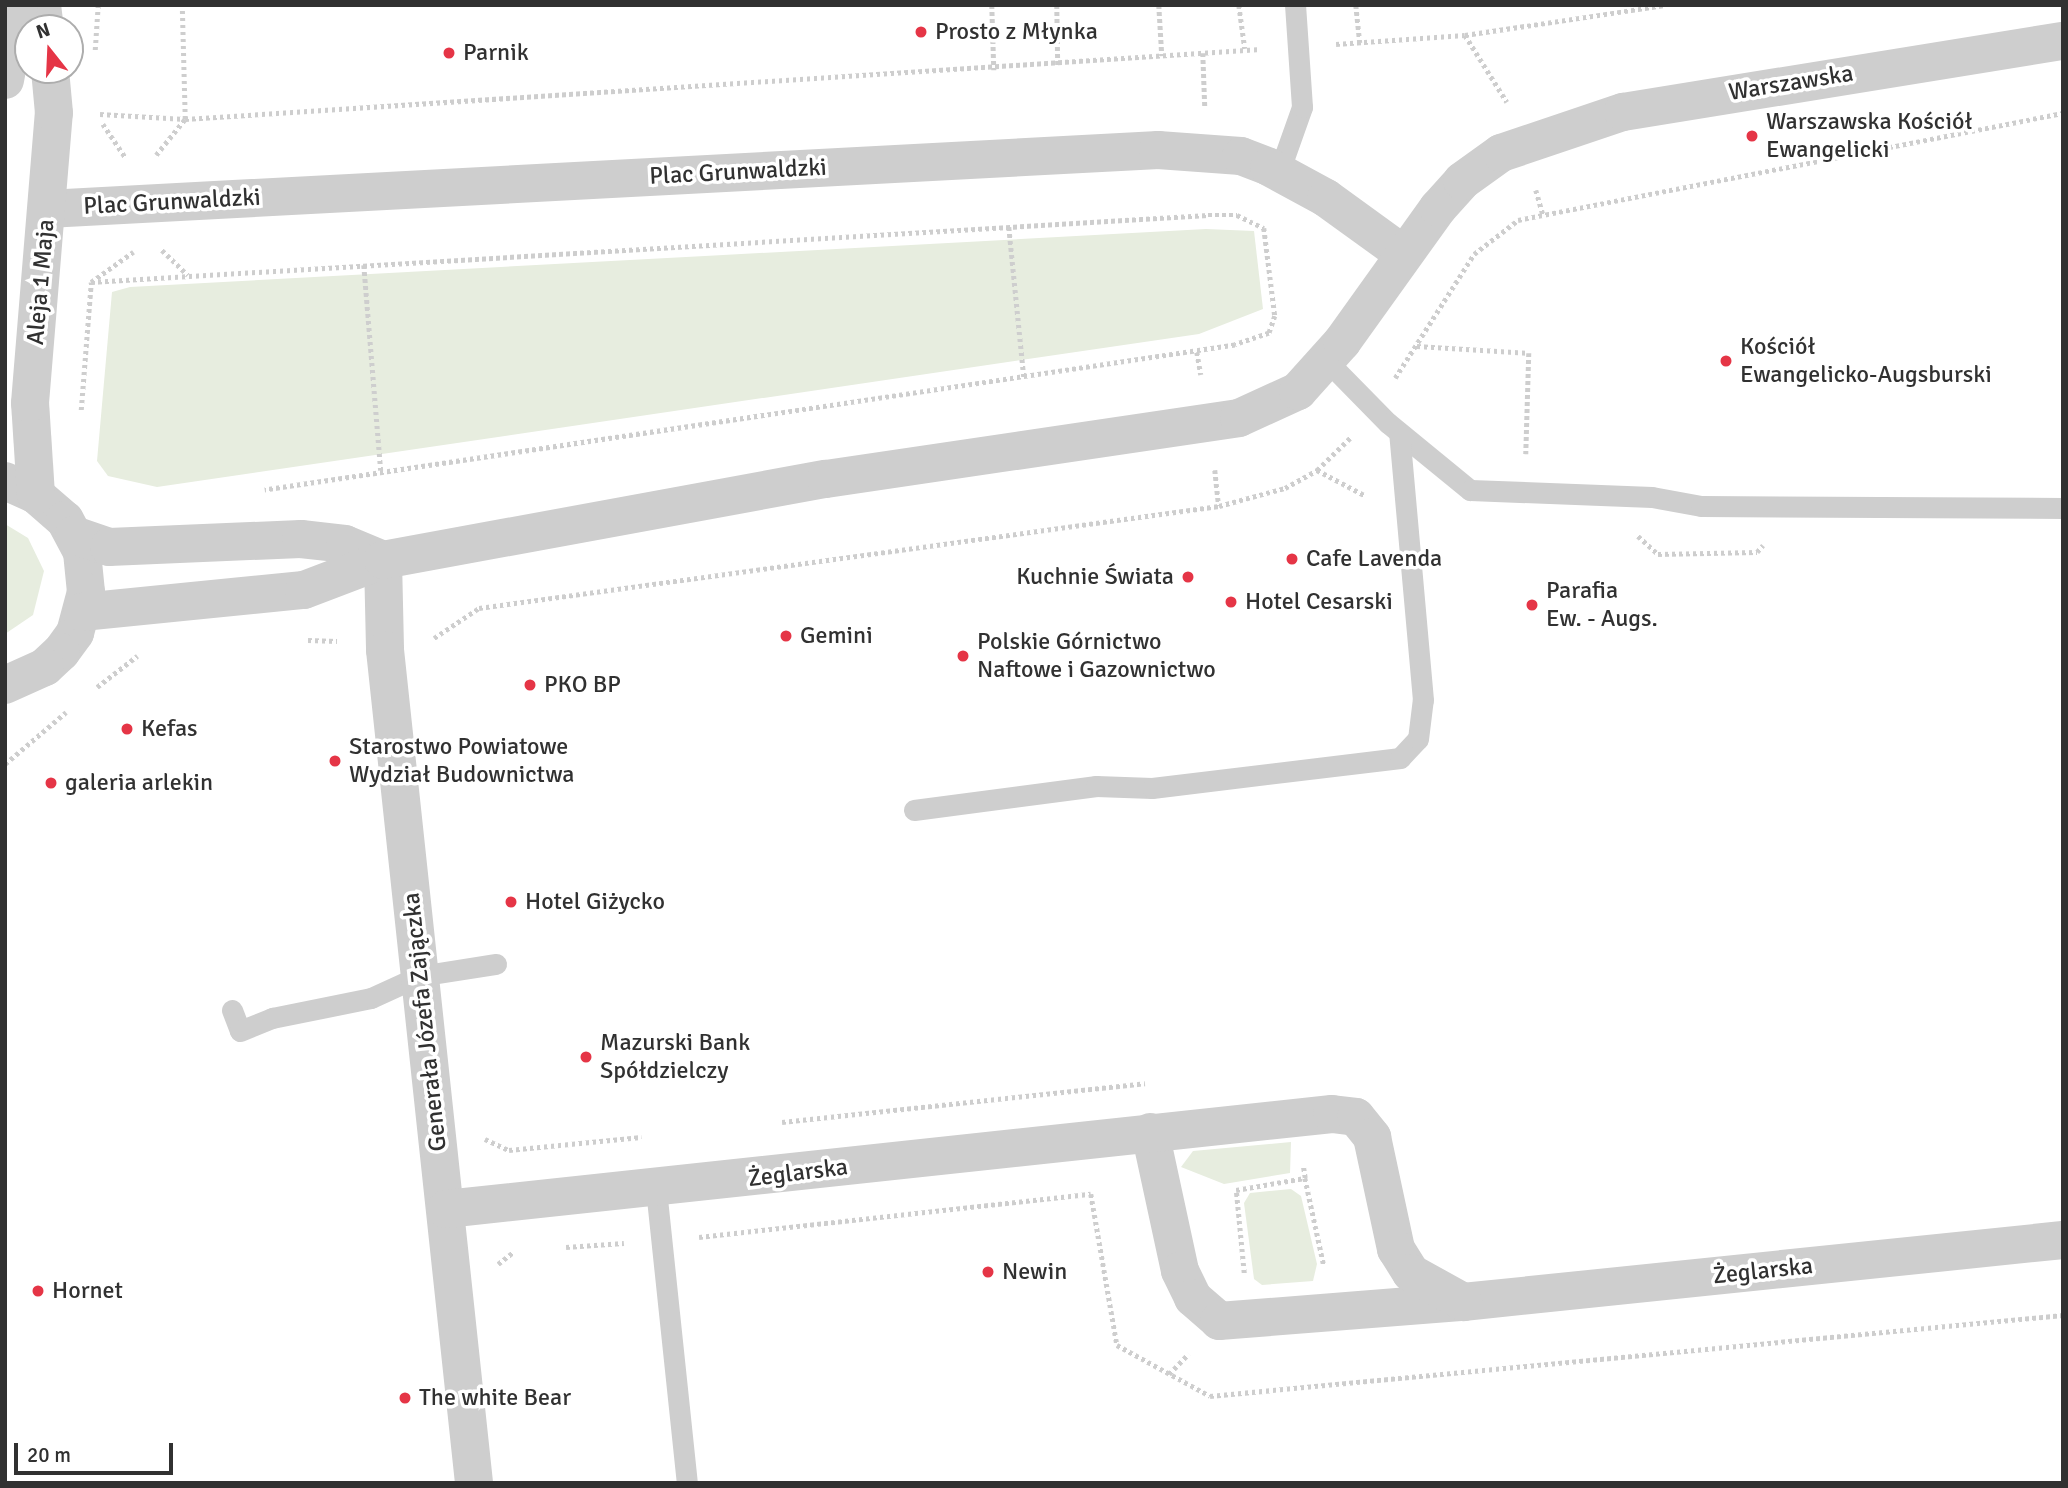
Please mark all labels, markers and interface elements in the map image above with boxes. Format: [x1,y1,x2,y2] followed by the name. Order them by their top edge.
[14,14,84,84] north arrow
[33,17,53,44] text: N
[935,18,1098,46] place label: Prosto z Młynka
[913,24,929,40] marker: Prosto z Młynka
[463,39,529,67] place label: Parnik
[441,45,457,61] marker: Parnik
[1727,59,1855,107] street label: Warszawska
[1766,108,1972,164] place label: Warszawska Kościół Ewangelicki
[1744,128,1760,144] marker: Warszawska Kościół Ewangelicki
[649,153,827,191] street label: Plac Grunwaldzki
[83,183,261,221] street label: Plac Grunwaldzki
[21,218,61,346] street label: Aleja 1 Maja
[1740,333,1992,389] place label: Kościół Ewangelicko-Augsburski
[1718,353,1734,369] marker: Kościół Ewangelicko-Augsburski
[1306,545,1442,573] place label: Cafe Lavenda
[1284,551,1300,567] marker: Cafe Lavenda
[1016,563,1174,591] place label: Kuchnie Świata
[1180,569,1196,585] marker: Kuchnie Świata
[1546,577,1658,633] place label: Parafia Ew. - Augs.
[1245,588,1393,616] place label: Hotel Cesarski
[1223,594,1239,610] marker: Hotel Cesarski
[1524,597,1540,613] marker: Parafia Ew. - Augs.
[800,622,873,650] place label: Gemini
[778,628,794,644] marker: Gemini
[977,628,1216,684] place label: Polskie Górnictwo Naftowe i Gazownictwo
[955,648,971,664] marker: Polskie Górnictwo Naftowe i Gazownictwo
[544,671,621,699] place label: PKO BP
[522,677,538,693] marker: PKO BP
[141,715,198,743] place label: Kefas
[119,721,135,737] marker: Kefas
[349,733,574,789] place label: Starostwo Powiatowe Wydział Budownictwa
[327,753,343,769] marker: Starostwo Powiatowe Wydział Budownictwa
[65,769,213,797] place label: galeria arlekin
[43,775,59,791] marker: galeria arlekin
[525,888,665,916] place label: Hotel Giżycko
[397,891,453,1153] street label: Generała Józefa Zajączka
[503,894,519,910] marker: Hotel Giżycko
[600,1029,750,1085] place label: Mazurski Bank Spółdzielczy
[578,1049,594,1065] marker: Mazurski Bank Spółdzielczy
[746,1153,850,1193] street label: Żeglarska
[1712,1251,1814,1291] street label: Żeglarska
[1002,1258,1067,1286] place label: Newin
[980,1264,996,1280] marker: Newin
[52,1277,123,1305] place label: Hornet
[30,1283,46,1299] marker: Hornet
[419,1384,571,1412] place label: The white Bear
[397,1390,413,1406] marker: The white Bear
[18,1428,177,1472] scale bar
[27,1442,71,1468] text: 20 m

